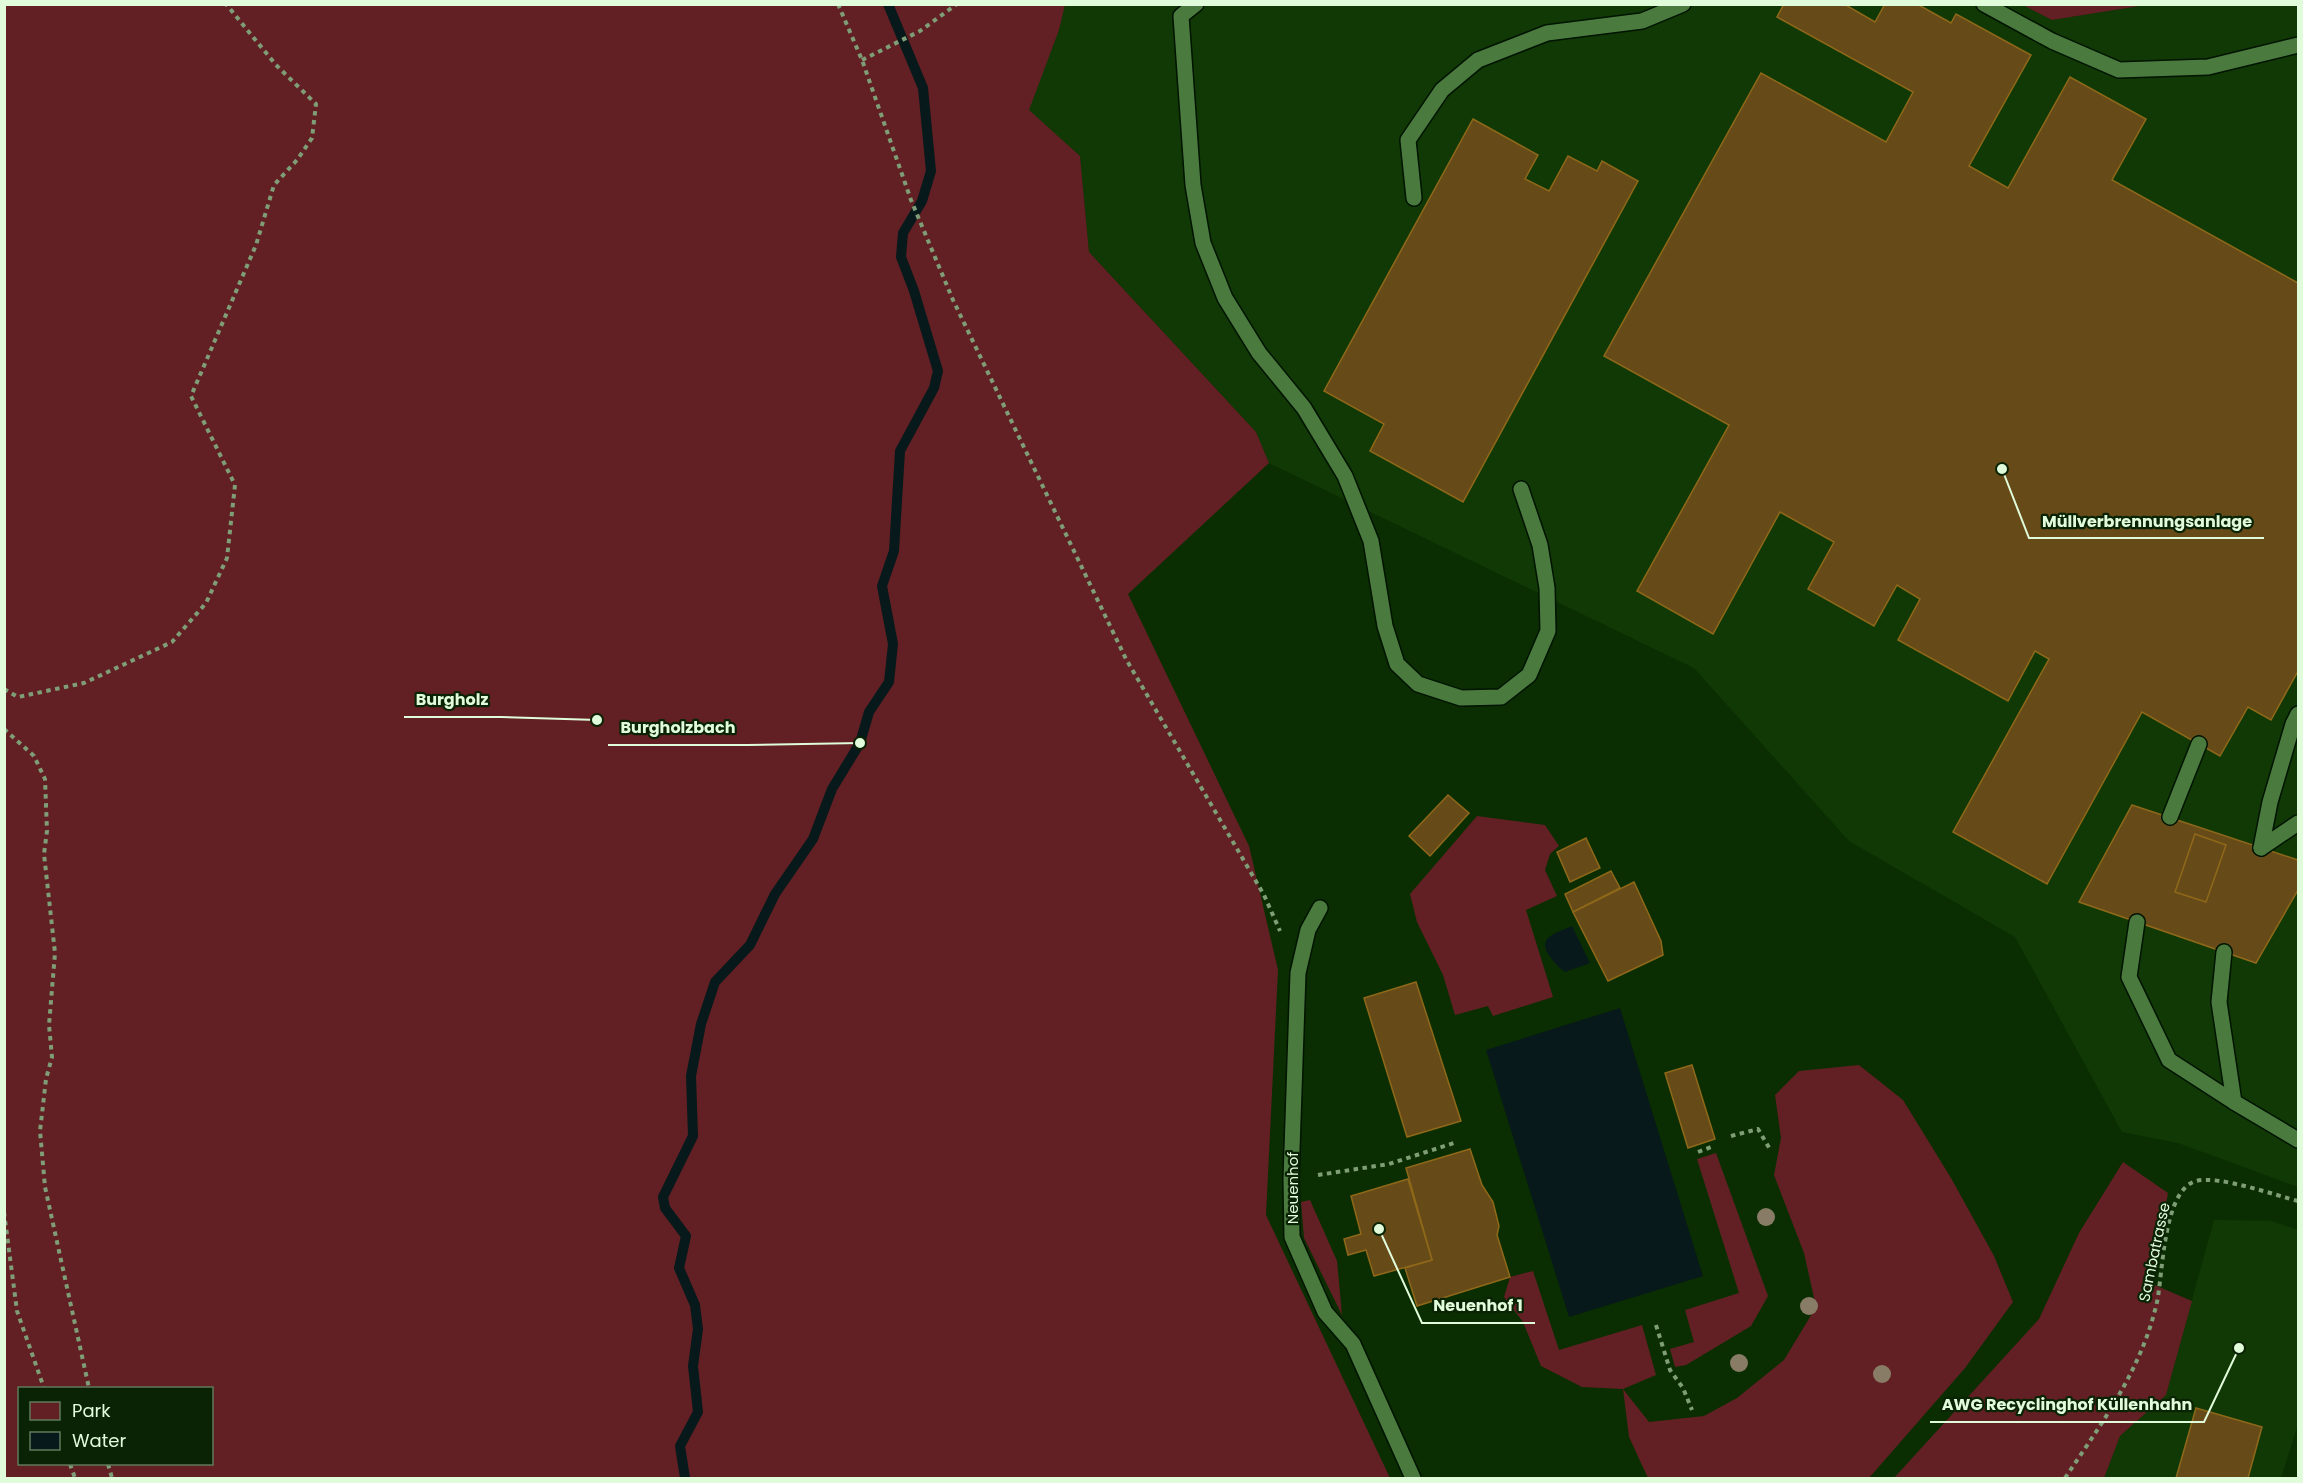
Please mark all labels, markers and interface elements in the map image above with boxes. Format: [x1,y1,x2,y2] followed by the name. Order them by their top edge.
[2029,504,2264,538] callout: Müllverbrennungsanlage
[2042,510,2252,533] text: Müllverbrennungsanlage
[404,683,501,717] callout: Burgholz
[416,688,488,711] text: Burgholz
[608,711,747,745] callout: Burgholzbach
[621,716,735,739] text: Burgholzbach
[1282,1152,1303,1224] street label: Neuenhof
[2133,1200,2175,1304] street label: Sambatrasse
[1422,1289,1535,1323] callout: Neuenhof 1
[1433,1294,1523,1317] text: Neuenhof 1
[18,1387,213,1465] legend
[1930,1388,2204,1422] callout: AWG Recyclinghof Küllenhahn
[1942,1393,2192,1416] text: AWG Recyclinghof Küllenhahn
[72,1398,111,1423] text: Park
[72,1428,126,1453] text: Water

